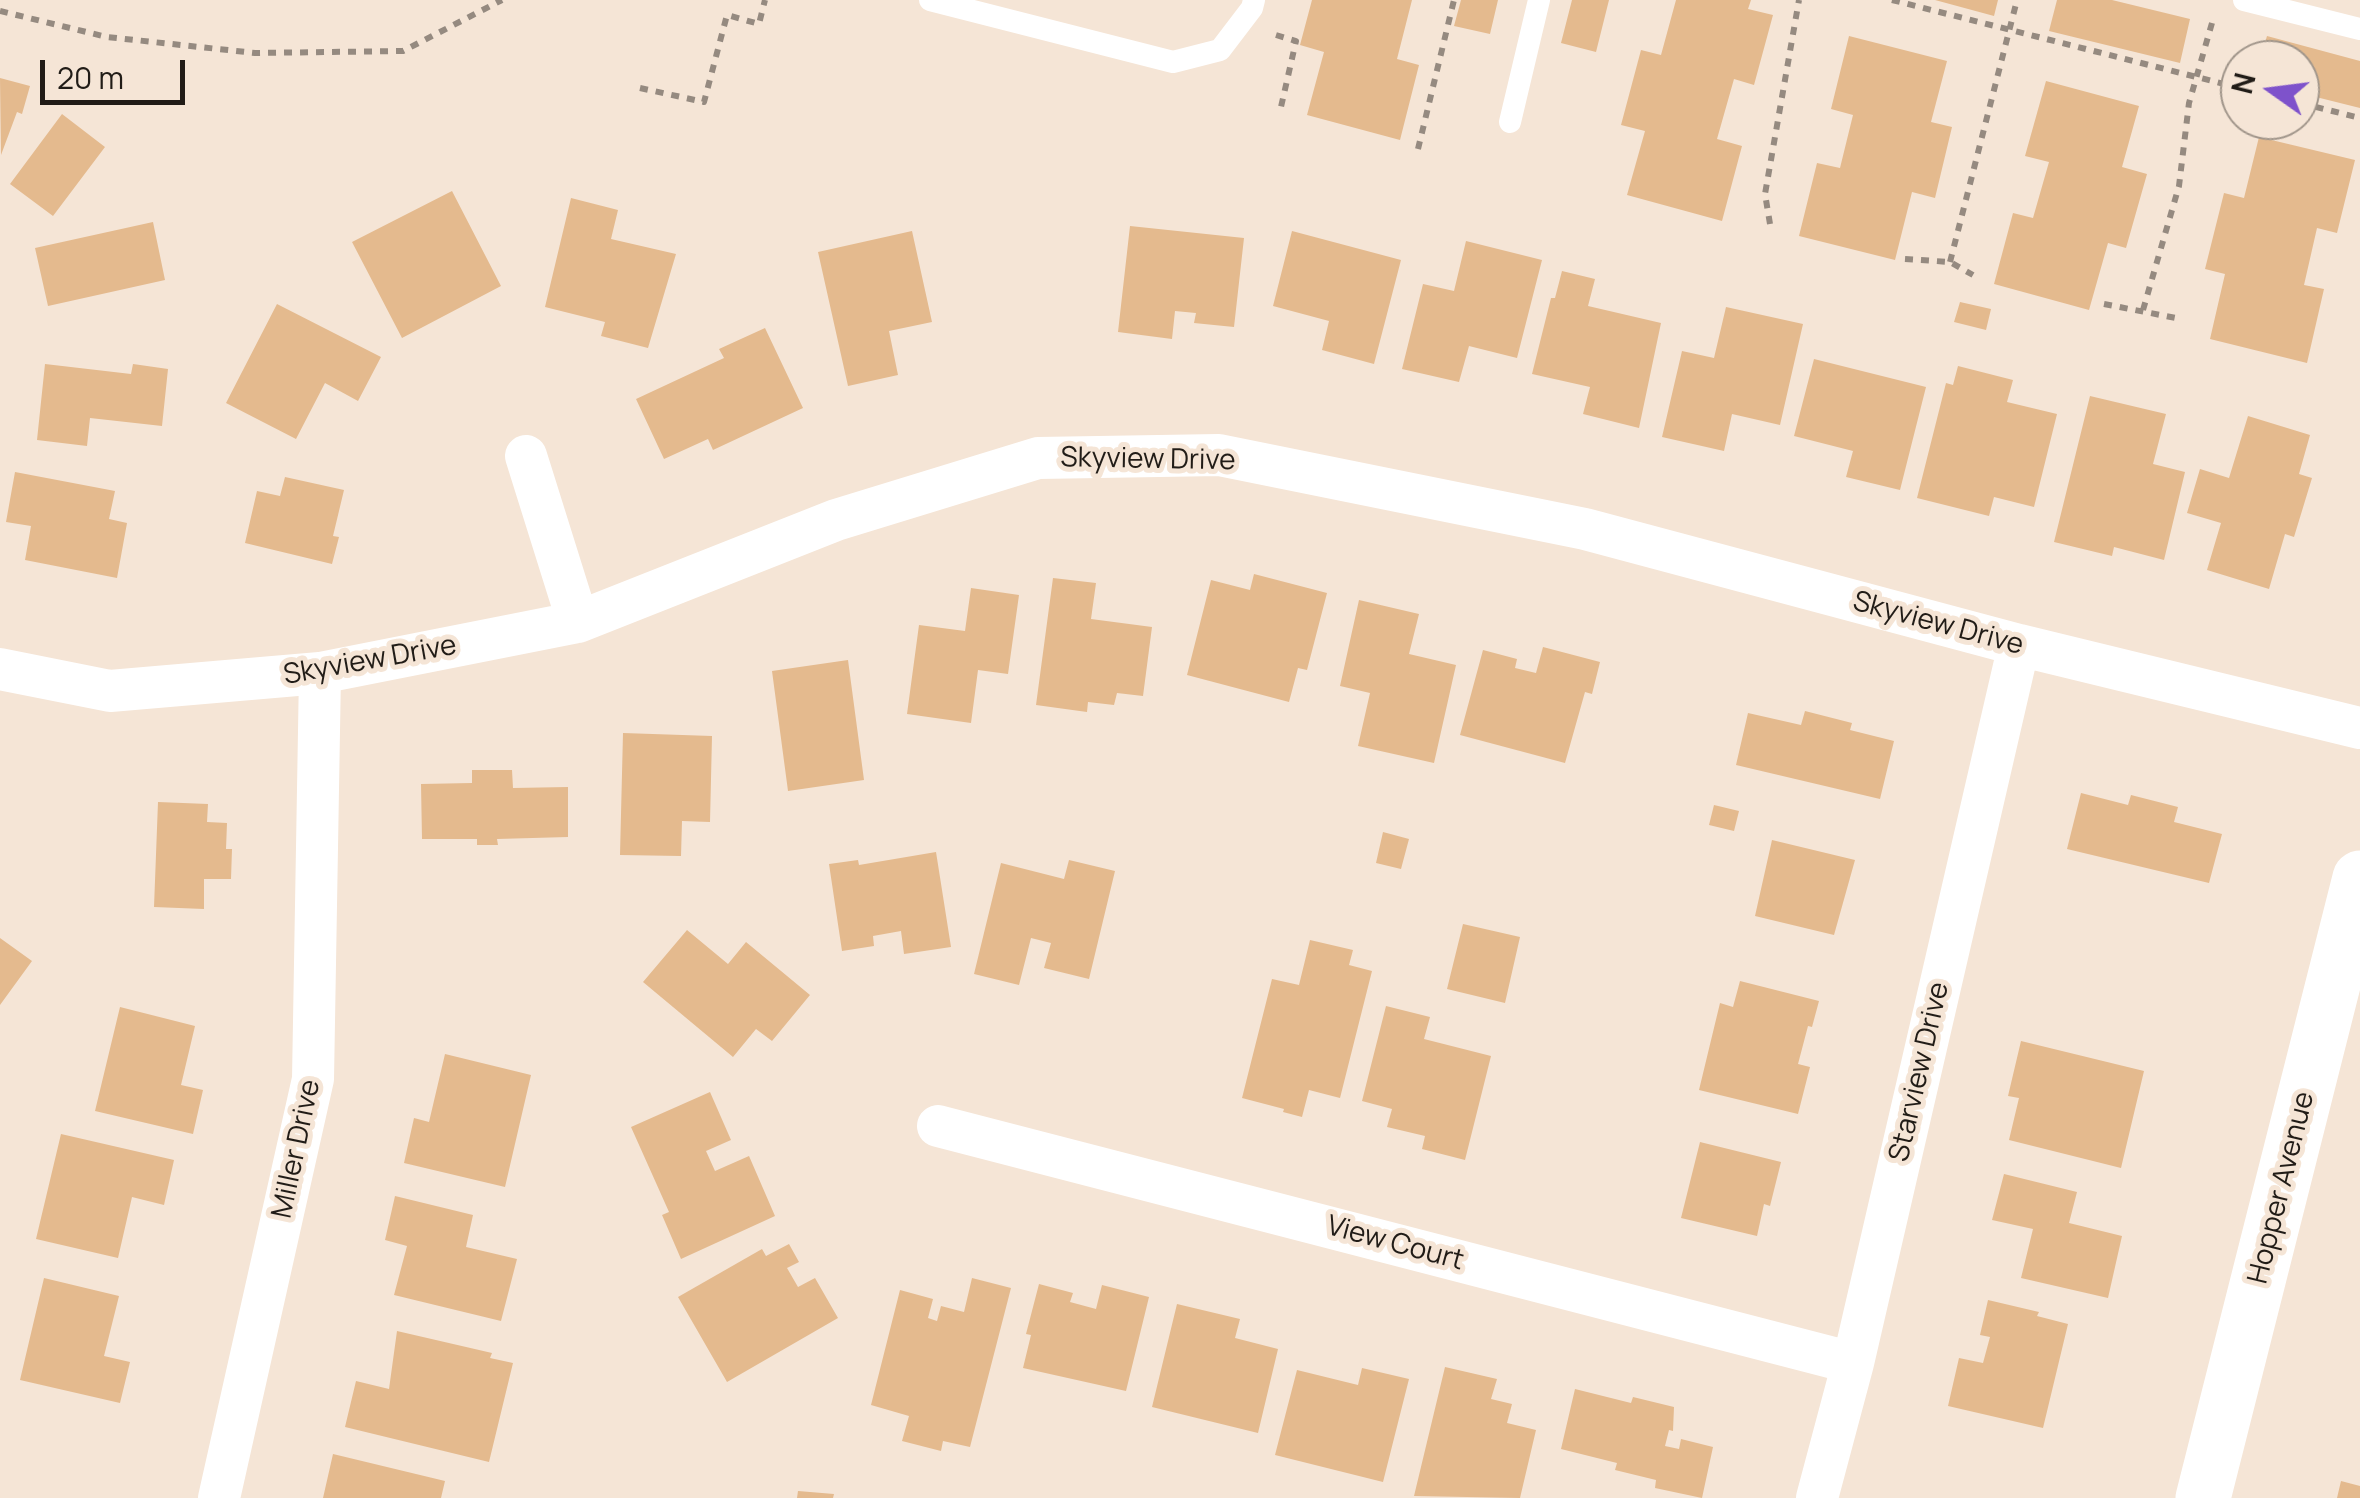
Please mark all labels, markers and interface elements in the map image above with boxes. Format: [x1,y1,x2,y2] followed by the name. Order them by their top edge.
[45,40,190,102] scale bar
[2220,40,2320,140] north arrow
[57,57,124,98] text: 20 m
[2222,69,2264,98] text: N
[1060,442,1236,478] street label: Skyview Drive
[1849,585,2027,663] street label: Skyview Drive
[281,629,459,693] street label: Skyview Drive
[1883,979,1957,1165] street label: Starview Drive
[266,1077,328,1221] street label: Miller Drive
[2242,1088,2322,1288] street label: Hopper Avenue
[1323,1210,1467,1278] street label: View Court

